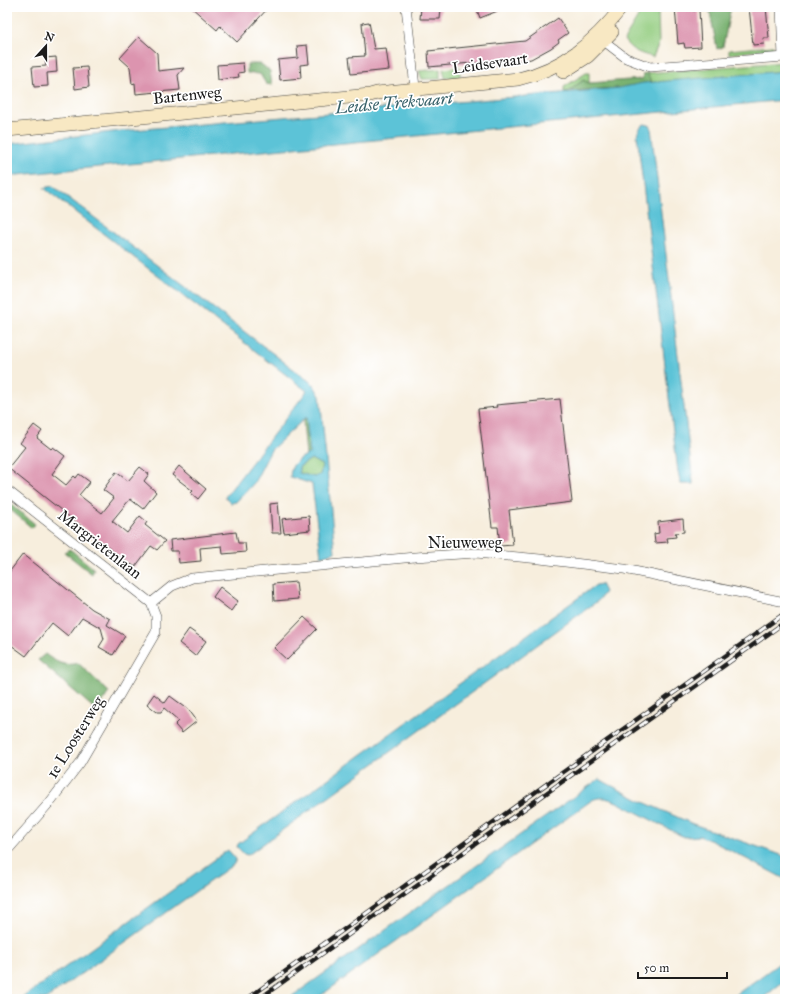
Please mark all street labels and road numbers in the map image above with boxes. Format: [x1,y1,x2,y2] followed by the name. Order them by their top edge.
[451,48,529,78] street label: Leidsevaart
[152,82,223,109] street label: Bartenweg
[54,505,146,584] street label: Margrietenlaan
[428,533,503,553] street label: Nieuweweg
[42,692,109,782] street label: 1e Loosterweg

